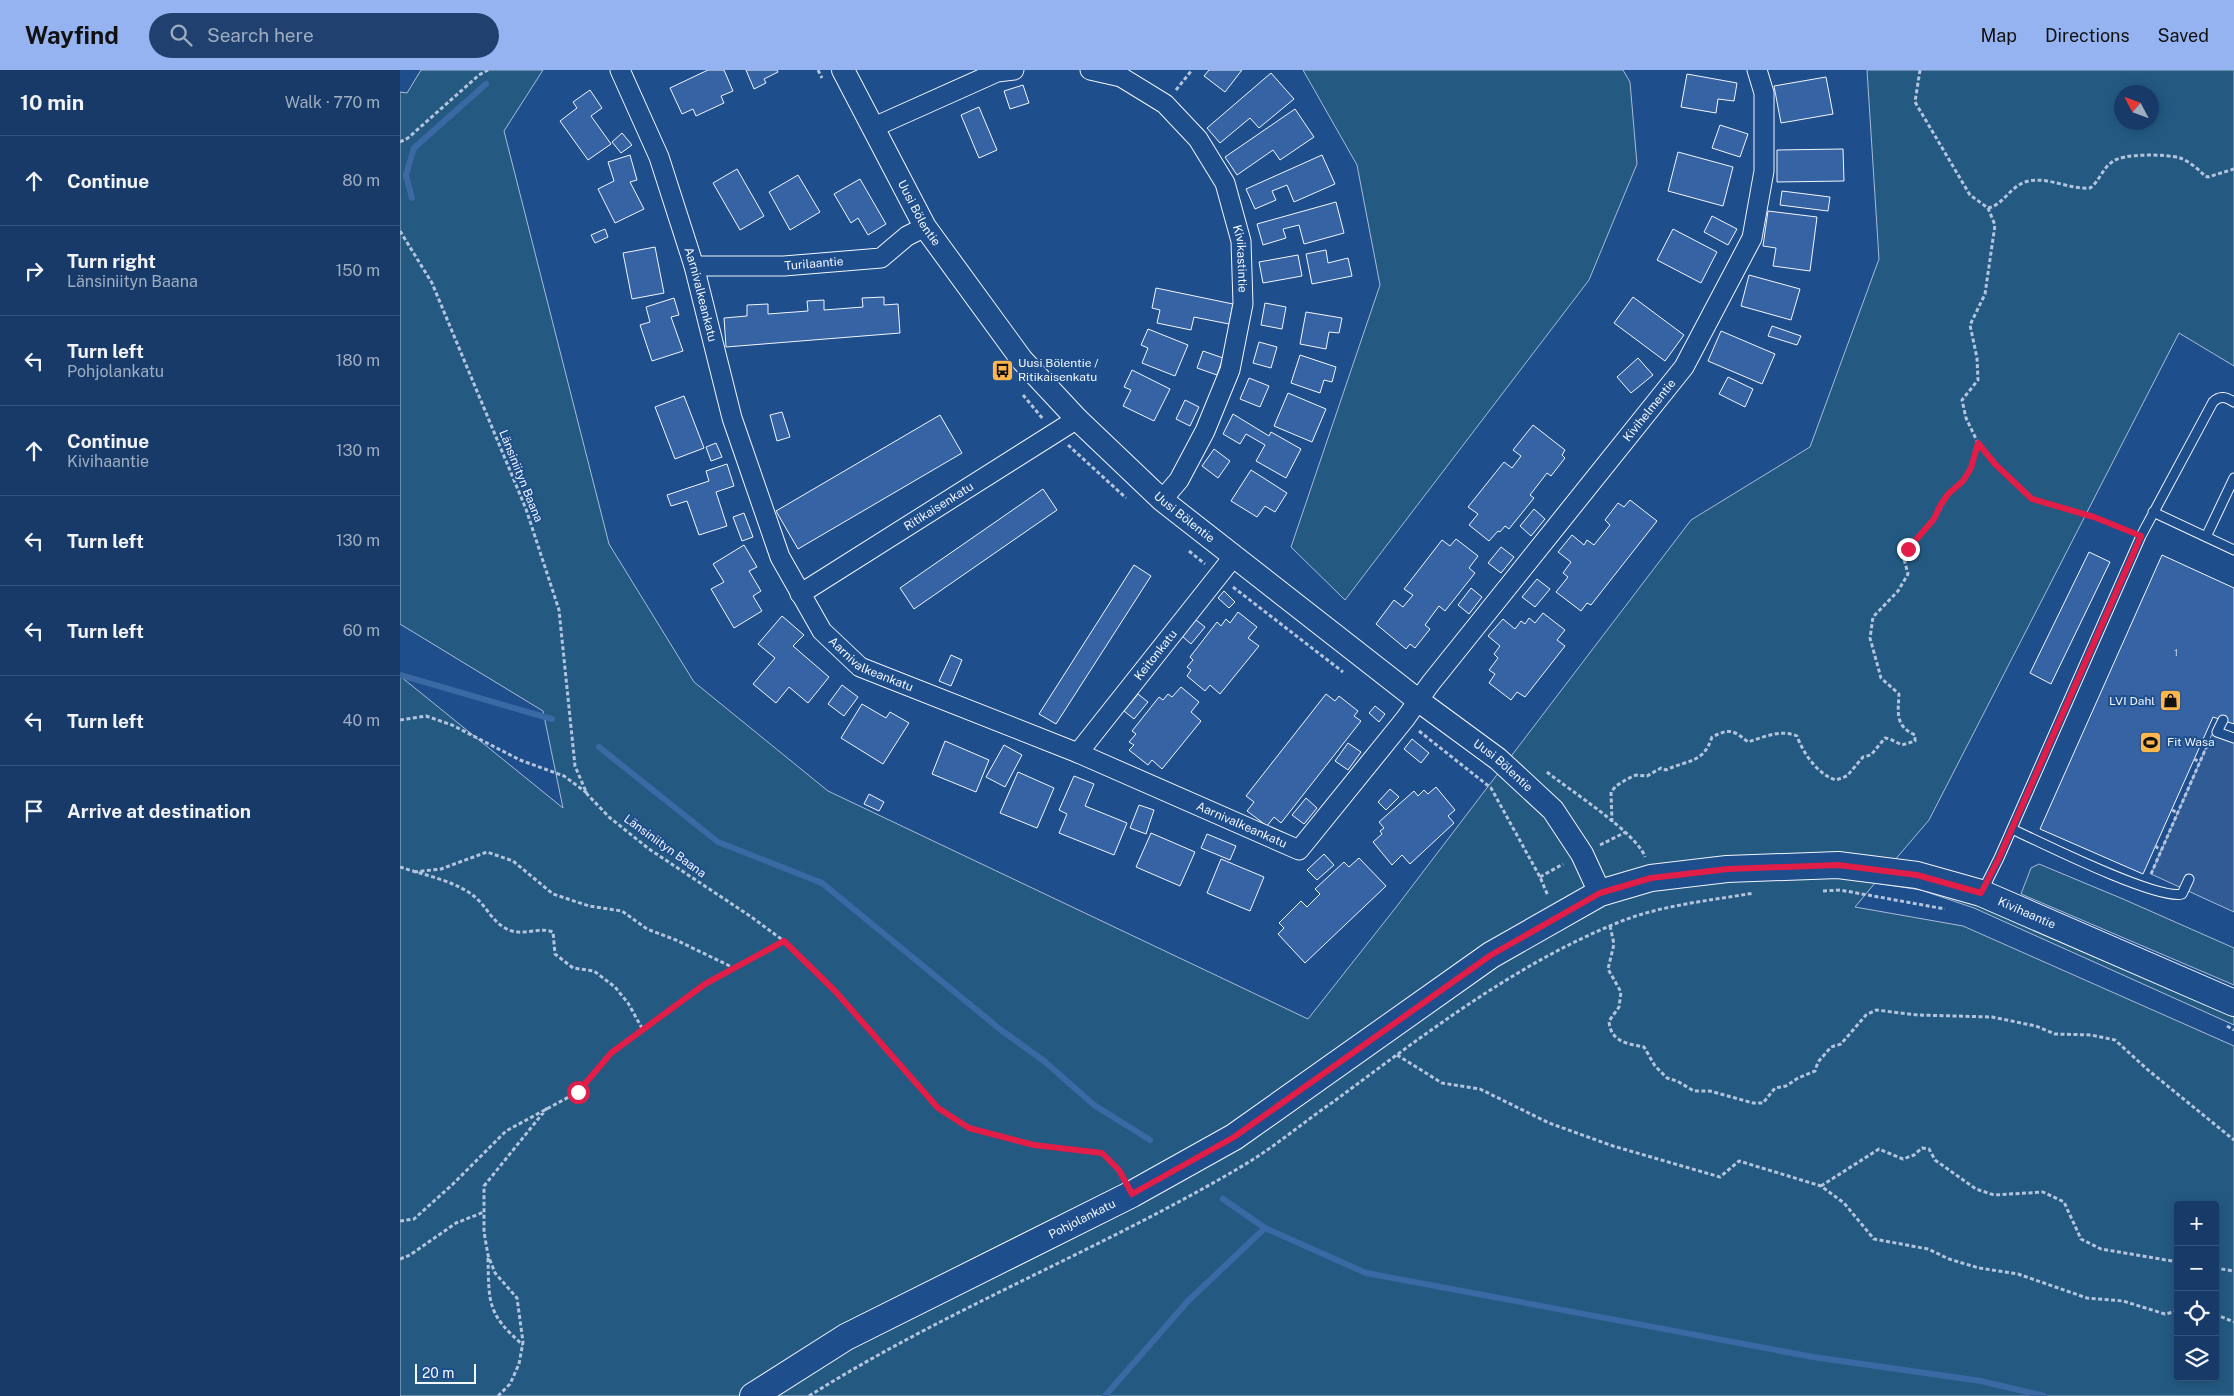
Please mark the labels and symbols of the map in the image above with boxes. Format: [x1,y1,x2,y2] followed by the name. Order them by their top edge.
[2114,85,2159,130] north arrow
[895,178,944,249] street label: Uusi Bölentie
[1230,223,1250,293] street label: Kivikastintie
[681,245,720,343] street label: Aarnivalkeankatu
[784,254,844,273] street label: Turilaantie
[1018,356,1099,384] place label: Uusi Bölentie / Ritikaisenkatu
[990,358,1014,382] bus stop icon: Uusi Bölentie / Ritikaisenkatu
[1620,376,1679,444] street label: Kivihelmentie
[496,428,546,524] street label: Länsiniityn Baana
[901,479,976,534] street label: Ritikaisenkatu
[1151,489,1218,546] street label: Uusi Bölentie
[1897,538,1920,561] route end
[1131,627,1180,683] street label: Keitonkatu
[826,634,915,694] street label: Aarnivalkeankatu
[2174,646,2178,658] house number: 1
[2159,689,2183,713] shop icon: LVI Dahl
[2109,694,2155,708] place label: LVI Dahl
[2139,730,2163,754] sports icon: Fit Wasa
[2167,735,2215,749] place label: Fit Wasa
[1471,736,1536,795] street label: Uusi Bölentie
[1194,799,1289,851] street label: Aarnivalkeankatu
[621,812,709,880] street label: Länsiniityn Baana
[1996,894,2058,932] street label: Kivihaantie
[567,1081,590,1104] route start
[1046,1196,1118,1242] street label: Pohjolankatu
[415,1361,476,1384] scale bar

